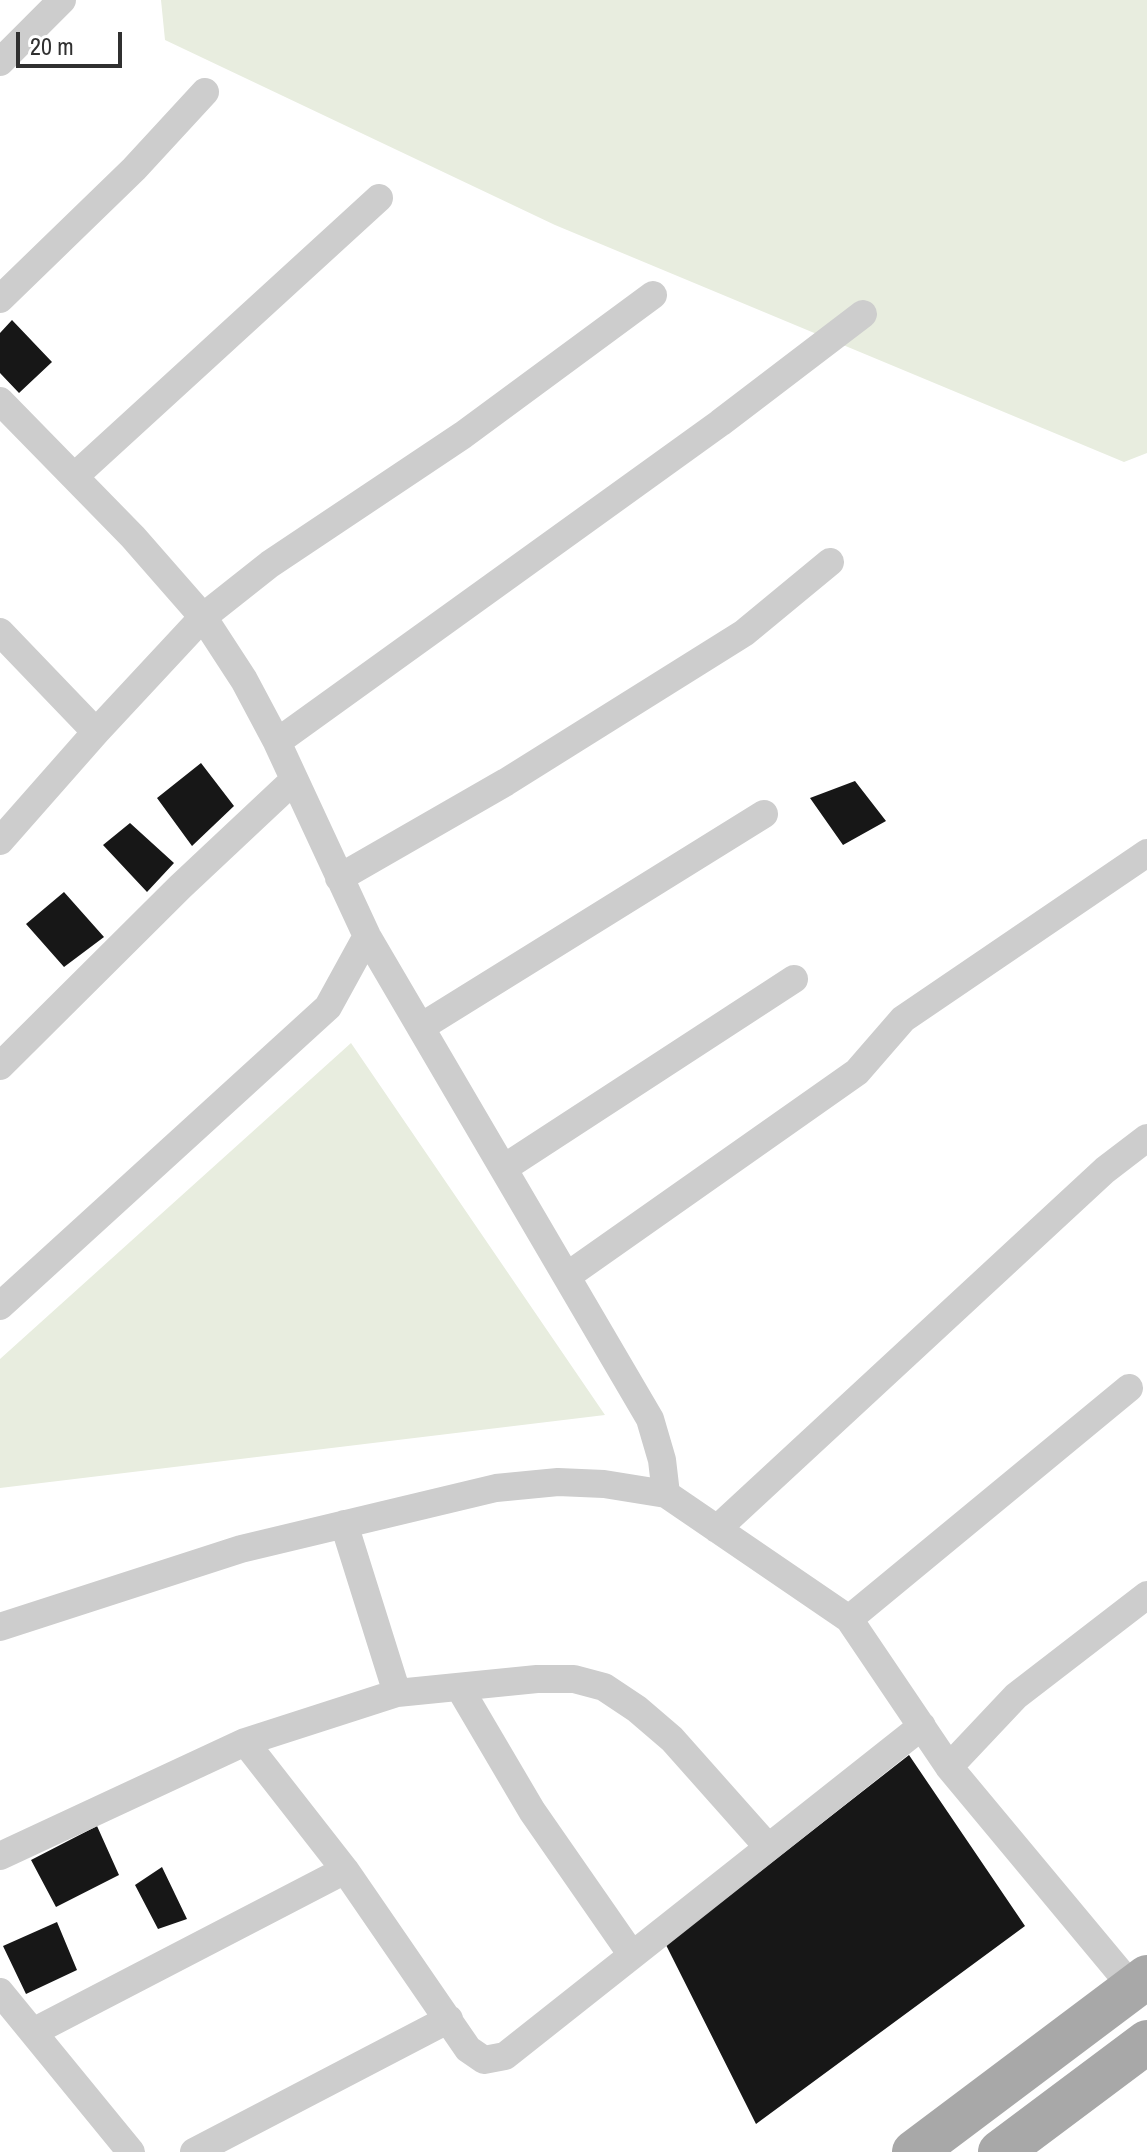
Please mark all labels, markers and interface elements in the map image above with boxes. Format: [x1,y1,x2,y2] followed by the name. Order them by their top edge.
[20,16,126,66] scale bar
[30,30,74,62] text: 20 m

